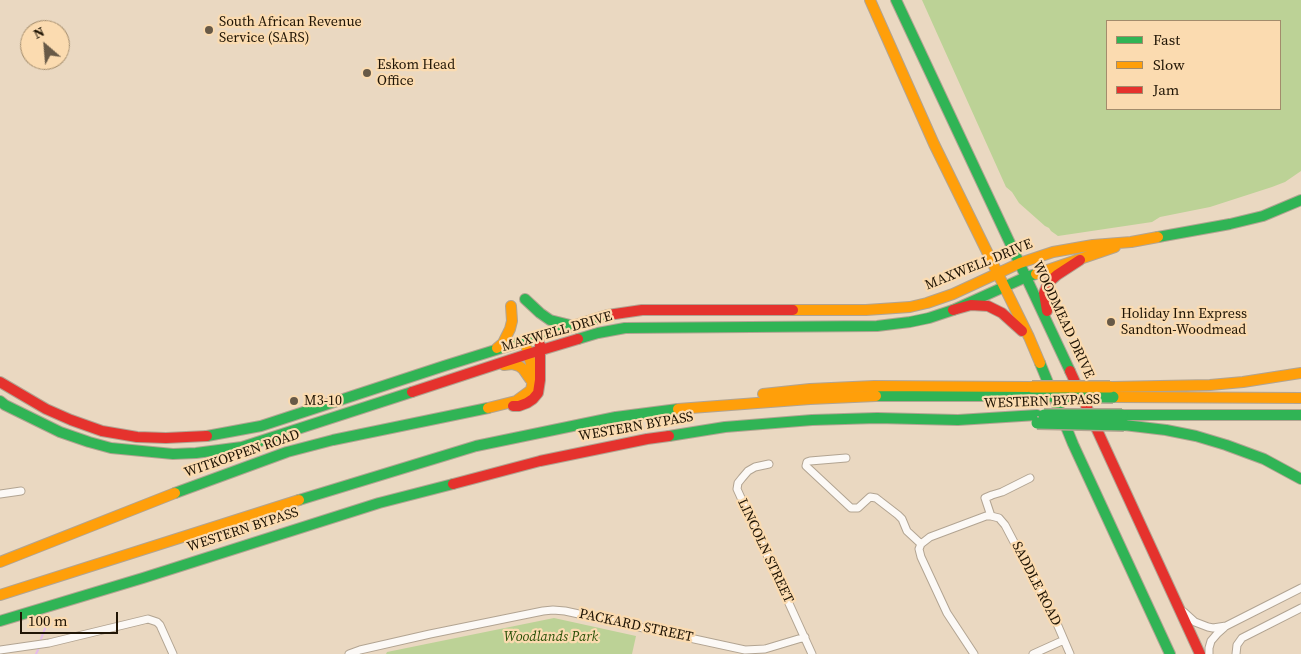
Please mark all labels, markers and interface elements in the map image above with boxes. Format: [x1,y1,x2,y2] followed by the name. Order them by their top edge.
[219,14,362,46] place label: South African Revenue Service (SARS)
[20,20,70,70] north arrow
[1106,20,1281,110] legend
[30,21,48,44] text: N
[203,24,215,36] marker: South African Revenue Service (SARS)
[1153,29,1180,50] text: Fast
[1153,54,1185,75] text: Slow
[377,57,455,90] place label: Eskom Head Office
[361,67,373,79] marker: Eskom Head Office
[1153,79,1179,100] text: Jam
[923,236,1035,294] street label: MAXWELL DRIVE
[1028,259,1098,381] street label: WOODMEAD DRIVE
[1121,306,1247,338] place label: Holiday Inn Express Sandton-Woodmead
[500,308,614,356] street label: MAXWELL DRIVE
[1105,316,1117,328] marker: Holiday Inn Express Sandton-Woodmead
[984,392,1100,412] street label: WESTERN BYPASS
[304,393,342,409] place label: M3-10
[288,395,300,407] marker: M3-10
[577,409,695,445] street label: WESTERN BYPASS
[182,426,302,482] street label: WITKOPPEN ROAD
[733,496,797,606] street label: LINCOLN STREET
[185,504,301,556] street label: WESTERN BYPASS
[1008,539,1064,629] street label: SADDLE ROAD
[22,602,120,634] scale bar
[578,606,694,646] street label: PACKARD STREET
[28,610,68,631] text: 100 m
[504,629,598,645] park label: Woodlands Park

